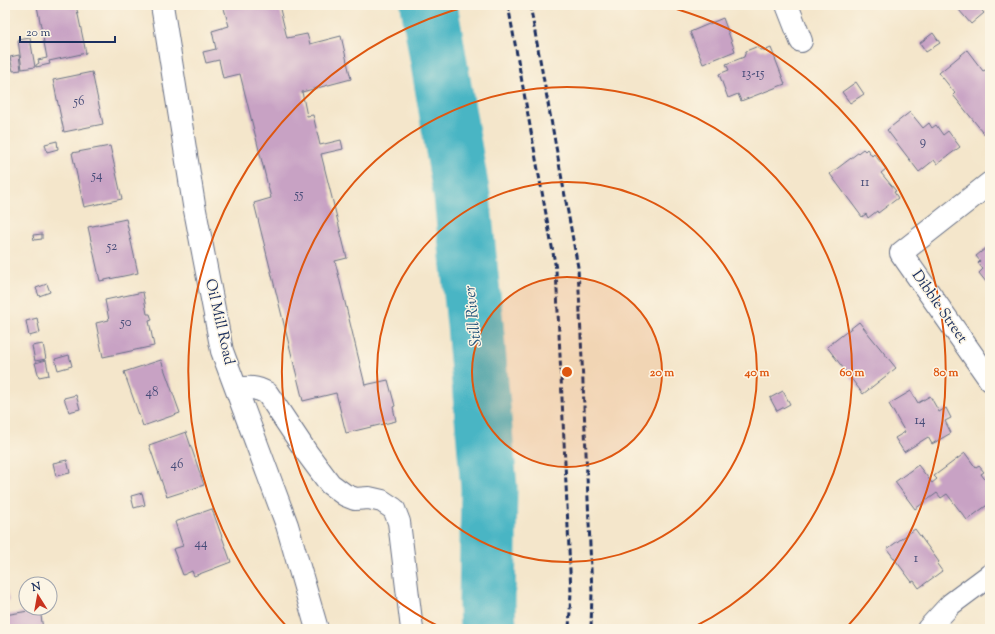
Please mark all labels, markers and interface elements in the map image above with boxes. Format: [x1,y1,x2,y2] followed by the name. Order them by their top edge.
[20,18,115,44] scale bar
[26,24,51,42] text: 20 m
[742,65,765,83] house number: 13-15
[73,93,84,111] house number: 56
[920,133,926,151] house number: 9
[91,167,103,185] house number: 54
[861,174,870,192] house number: 11
[293,186,304,204] house number: 55
[106,238,117,256] house number: 52
[906,266,972,348] street label: Dibble Street
[199,277,239,368] street label: Oil Mill Road
[459,284,489,348] water label: Still River
[119,314,132,332] house number: 50
[650,364,674,382] text: 20 m
[744,364,769,382] text: 40 m
[840,364,864,382] text: 60 m
[934,364,958,382] text: 80 m
[560,365,574,379] centre of rings
[145,384,159,402] house number: 48
[915,412,926,430] house number: 14
[171,456,183,474] house number: 46
[194,535,208,553] house number: 44
[914,550,919,568] house number: 1
[18,576,58,616] north arrow
[29,578,42,596] text: N

